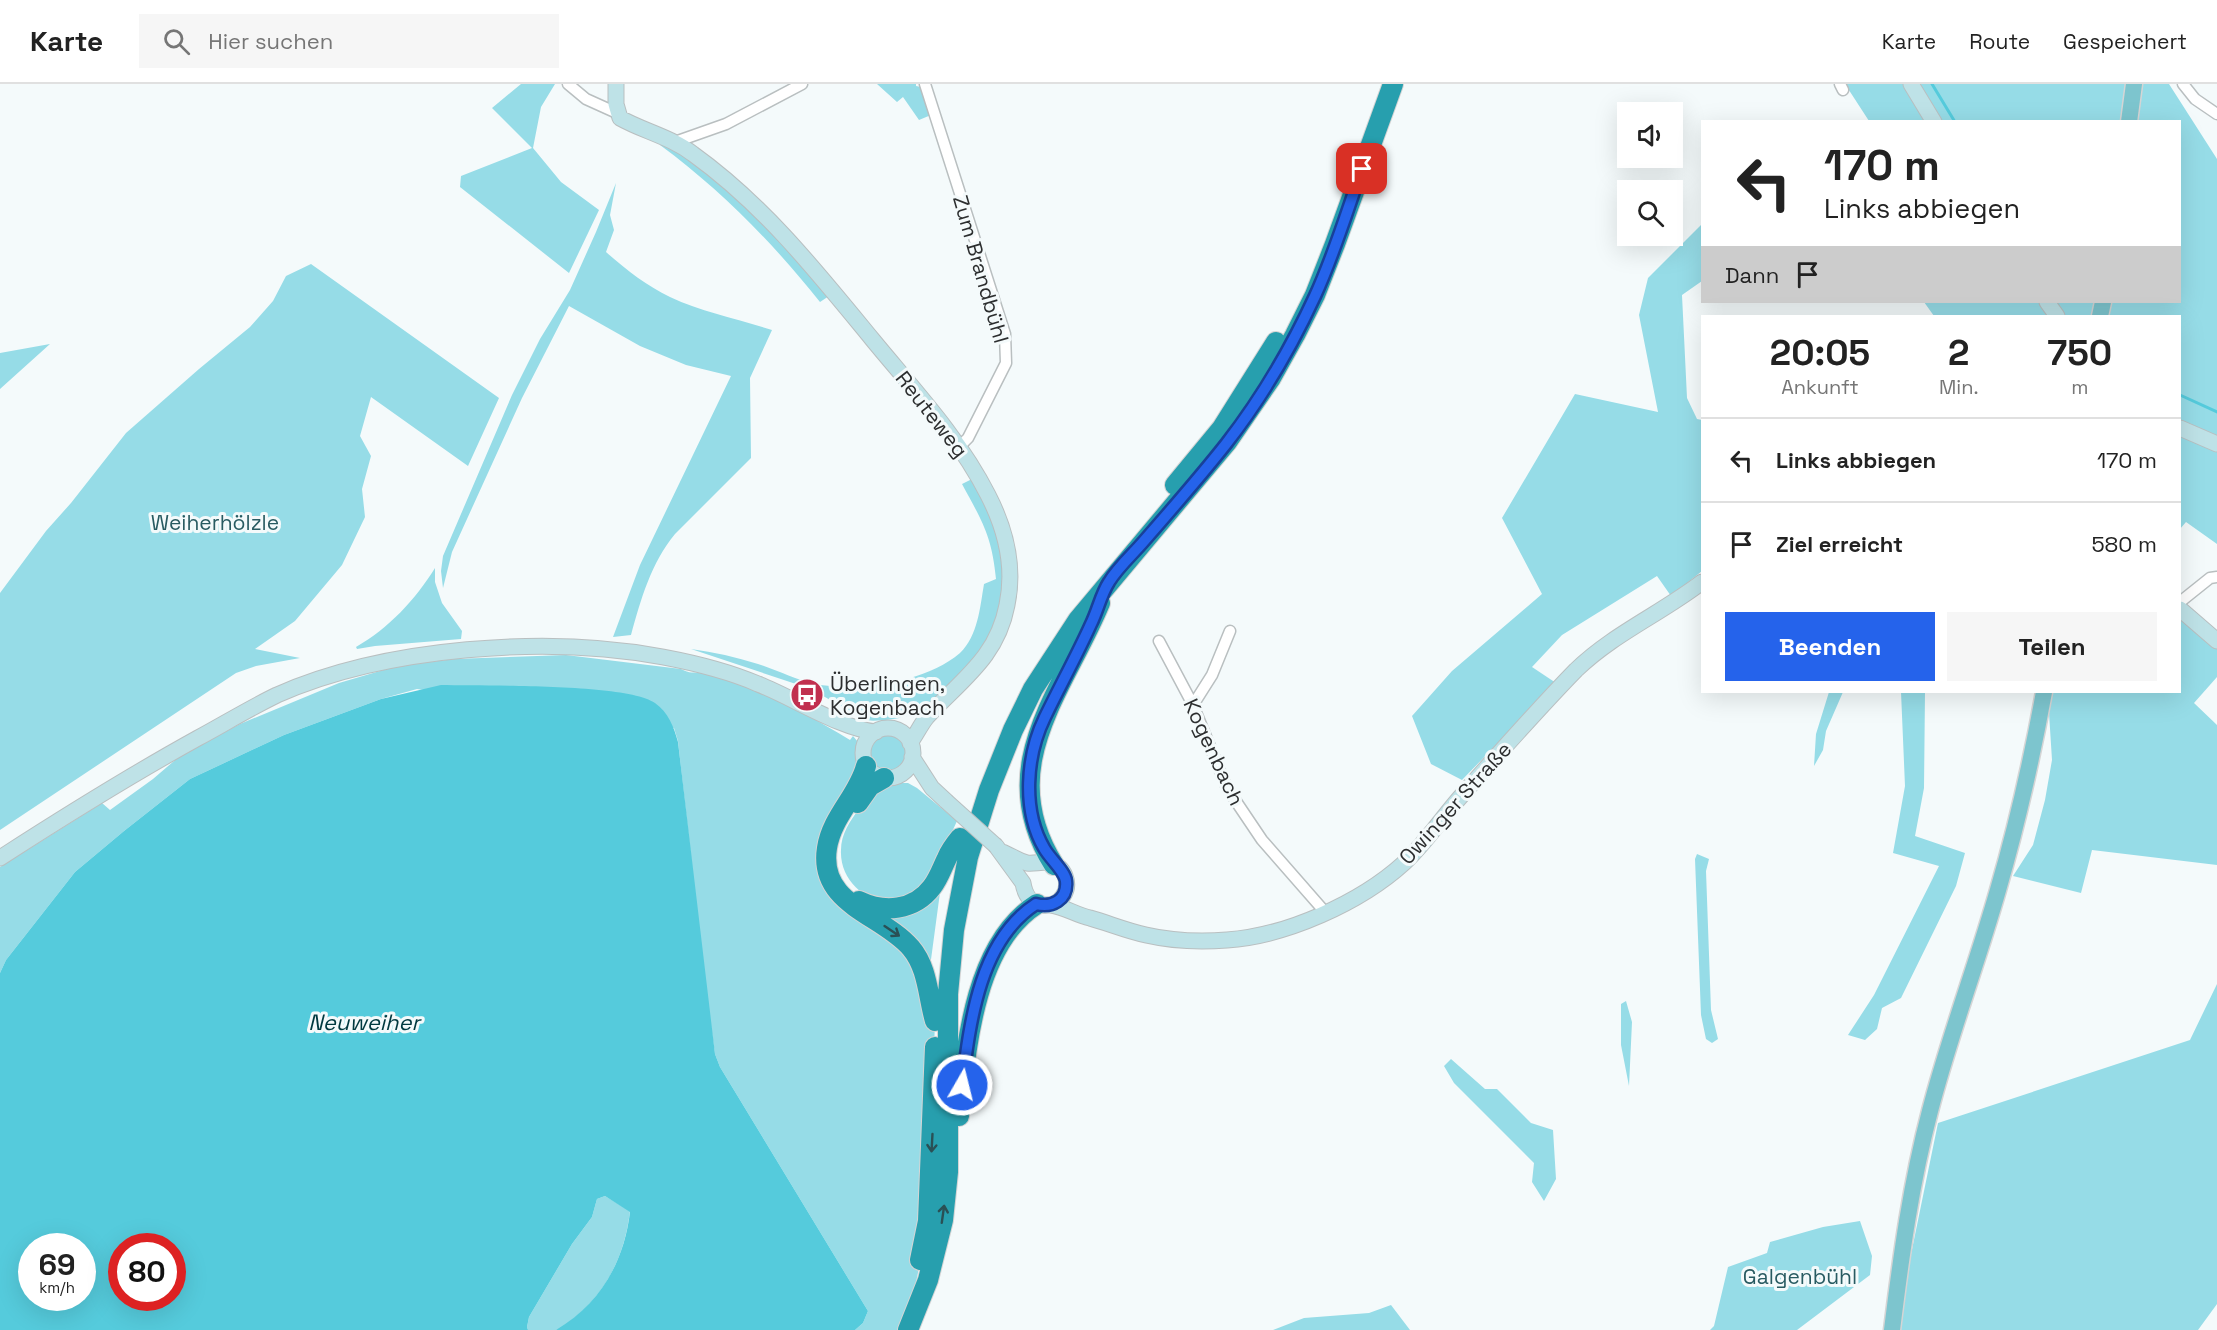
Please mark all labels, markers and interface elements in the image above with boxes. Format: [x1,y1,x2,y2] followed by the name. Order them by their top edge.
[139,14,559,68] search box
[30,23,103,59] text: Karte
[160,25,193,58] icon: search
[208,27,333,55] text: Hier suchen
[1882,28,1936,55] text: Karte
[1969,28,2030,55] text: Route
[2063,28,2187,55] text: Gespeichert
[1617,102,1683,246] map controls
[1617,102,1683,168] button: sound
[1824,139,1940,192] text: 170 m
[1336,143,1387,194] pin
[1725,144,1803,222] icon: left
[1345,152,1378,185] icon: arrive
[1617,180,1683,246] button: search
[1824,191,2020,226] text: Links abbiegen
[947,192,1015,346] street label: Zum Brandbühl
[1791,258,1824,291] icon: arrive
[1725,261,1779,289] text: Dann
[1770,330,1870,376] text: 20:05
[1948,330,1969,376] text: 2
[2047,330,2112,376] text: 750
[890,365,974,463] street label: Reuteweg
[1781,374,1859,400] text: Ankunft
[1939,374,1979,400] text: Min.
[2071,374,2088,400] text: m
[1725,444,1758,477] icon: left
[1776,446,1936,474] text: Links abbiegen
[2097,446,2157,474] text: 170 m
[151,509,279,536] park label: Weiherhölzle
[1725,528,1758,561] icon: arrive
[1776,530,1903,558] text: Ziel erreicht
[2091,530,2157,558] text: 580 m
[1725,612,1935,681] button: Beenden
[1947,612,2157,681] button: Teilen
[830,670,945,721] place label: Überlingen, Kogenbach
[789,677,825,713] bus stop icon: Überlingen, Kogenbach
[1177,694,1251,810] street label: Kogenbach
[1393,736,1517,870] street label: Owinger Straße
[883,925,899,937] one-way arrow
[308,1008,423,1036] water label: Neuweiher
[930,1053,994,1117] position arrow
[926,1132,937,1152] one-way arrow
[938,1205,949,1224] one-way arrow
[108,1233,186,1311] speed limit sign: 80
[38,1245,76,1284] text: 69
[1743,1263,1857,1290] park label: Galgenbühl
[39,1278,75,1297] text: km/h

